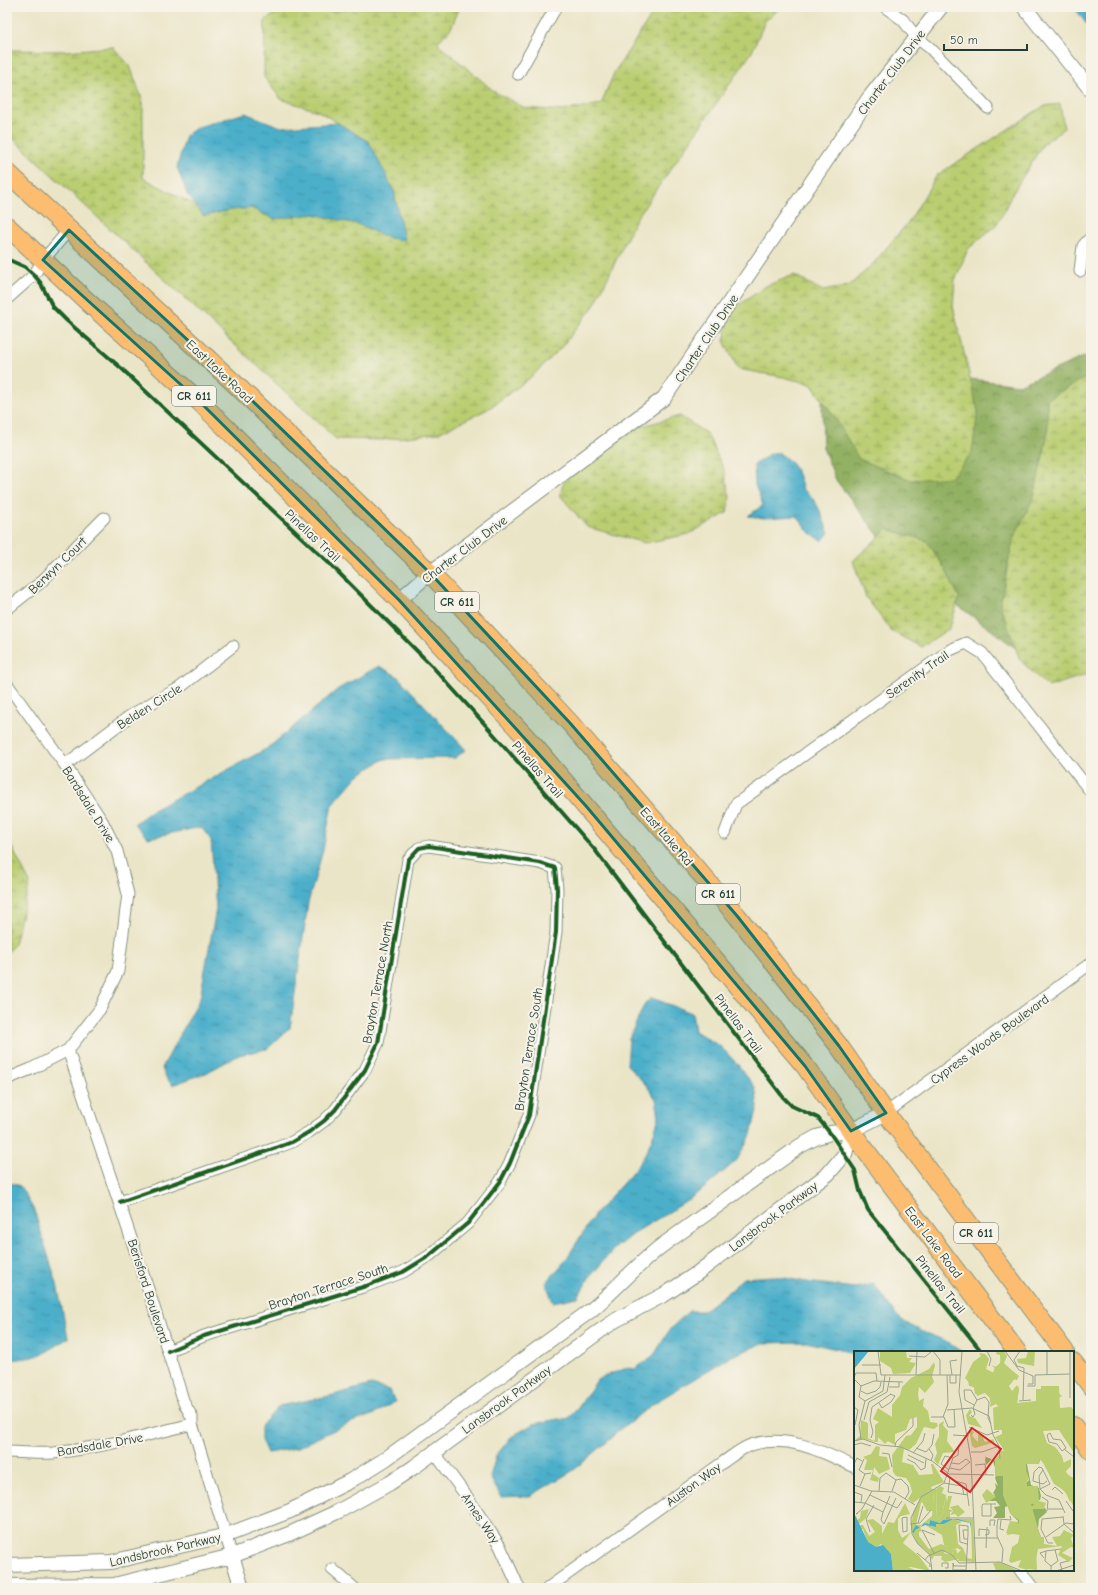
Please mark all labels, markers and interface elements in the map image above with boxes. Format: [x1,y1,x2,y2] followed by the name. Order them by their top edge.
[854,26,929,118] street label: Charter Club Drive
[944,26,1027,52] scale bar
[950,33,978,47] text: 50 m
[671,291,742,385] street label: Charter Club Drive
[183,337,256,406] street label: East Lake Road
[172,386,216,406] road number: CR 611
[282,506,343,565] street label: Pinellas Trail
[419,512,510,586] street label: Charter Club Drive
[25,533,91,597] street label: Berwyn Court
[435,592,479,612] road number: CR 611
[883,647,952,702] street label: Serenity Trail
[114,680,185,732] street label: Belden Circle
[509,738,566,801] street label: Pinellas Trail
[59,763,118,846] street label: Bardsdale Drive
[637,804,696,869] street label: East Lake Rd
[696,884,740,904] road number: CR 611
[359,919,396,1045] street label: Brayton Terrace North
[511,986,546,1112] street label: Brayton Terrace South
[711,991,766,1056] street label: Pinellas Trail
[927,991,1052,1087] street label: Cypress Woods Boulevard
[726,1178,821,1255] street label: Lansbrook Parkway
[902,1203,965,1281] street label: East Lake Road
[954,1223,998,1243] road number: CR 611
[125,1237,172,1345] street label: Berisford Boulevard
[913,1252,969,1316] street label: Pinellas Trail
[266,1260,390,1313] street label: Brayton Terrace South
[854,1351,1074,1571] inset map
[459,1362,554,1437] street label: Lansbrook Parkway
[56,1429,145,1459] street label: Bardsdale Drive
[663,1459,724,1509] street label: Auston Way
[458,1490,503,1546] street label: Ames Way
[108,1529,222,1570] street label: Landsbrook Parkway

